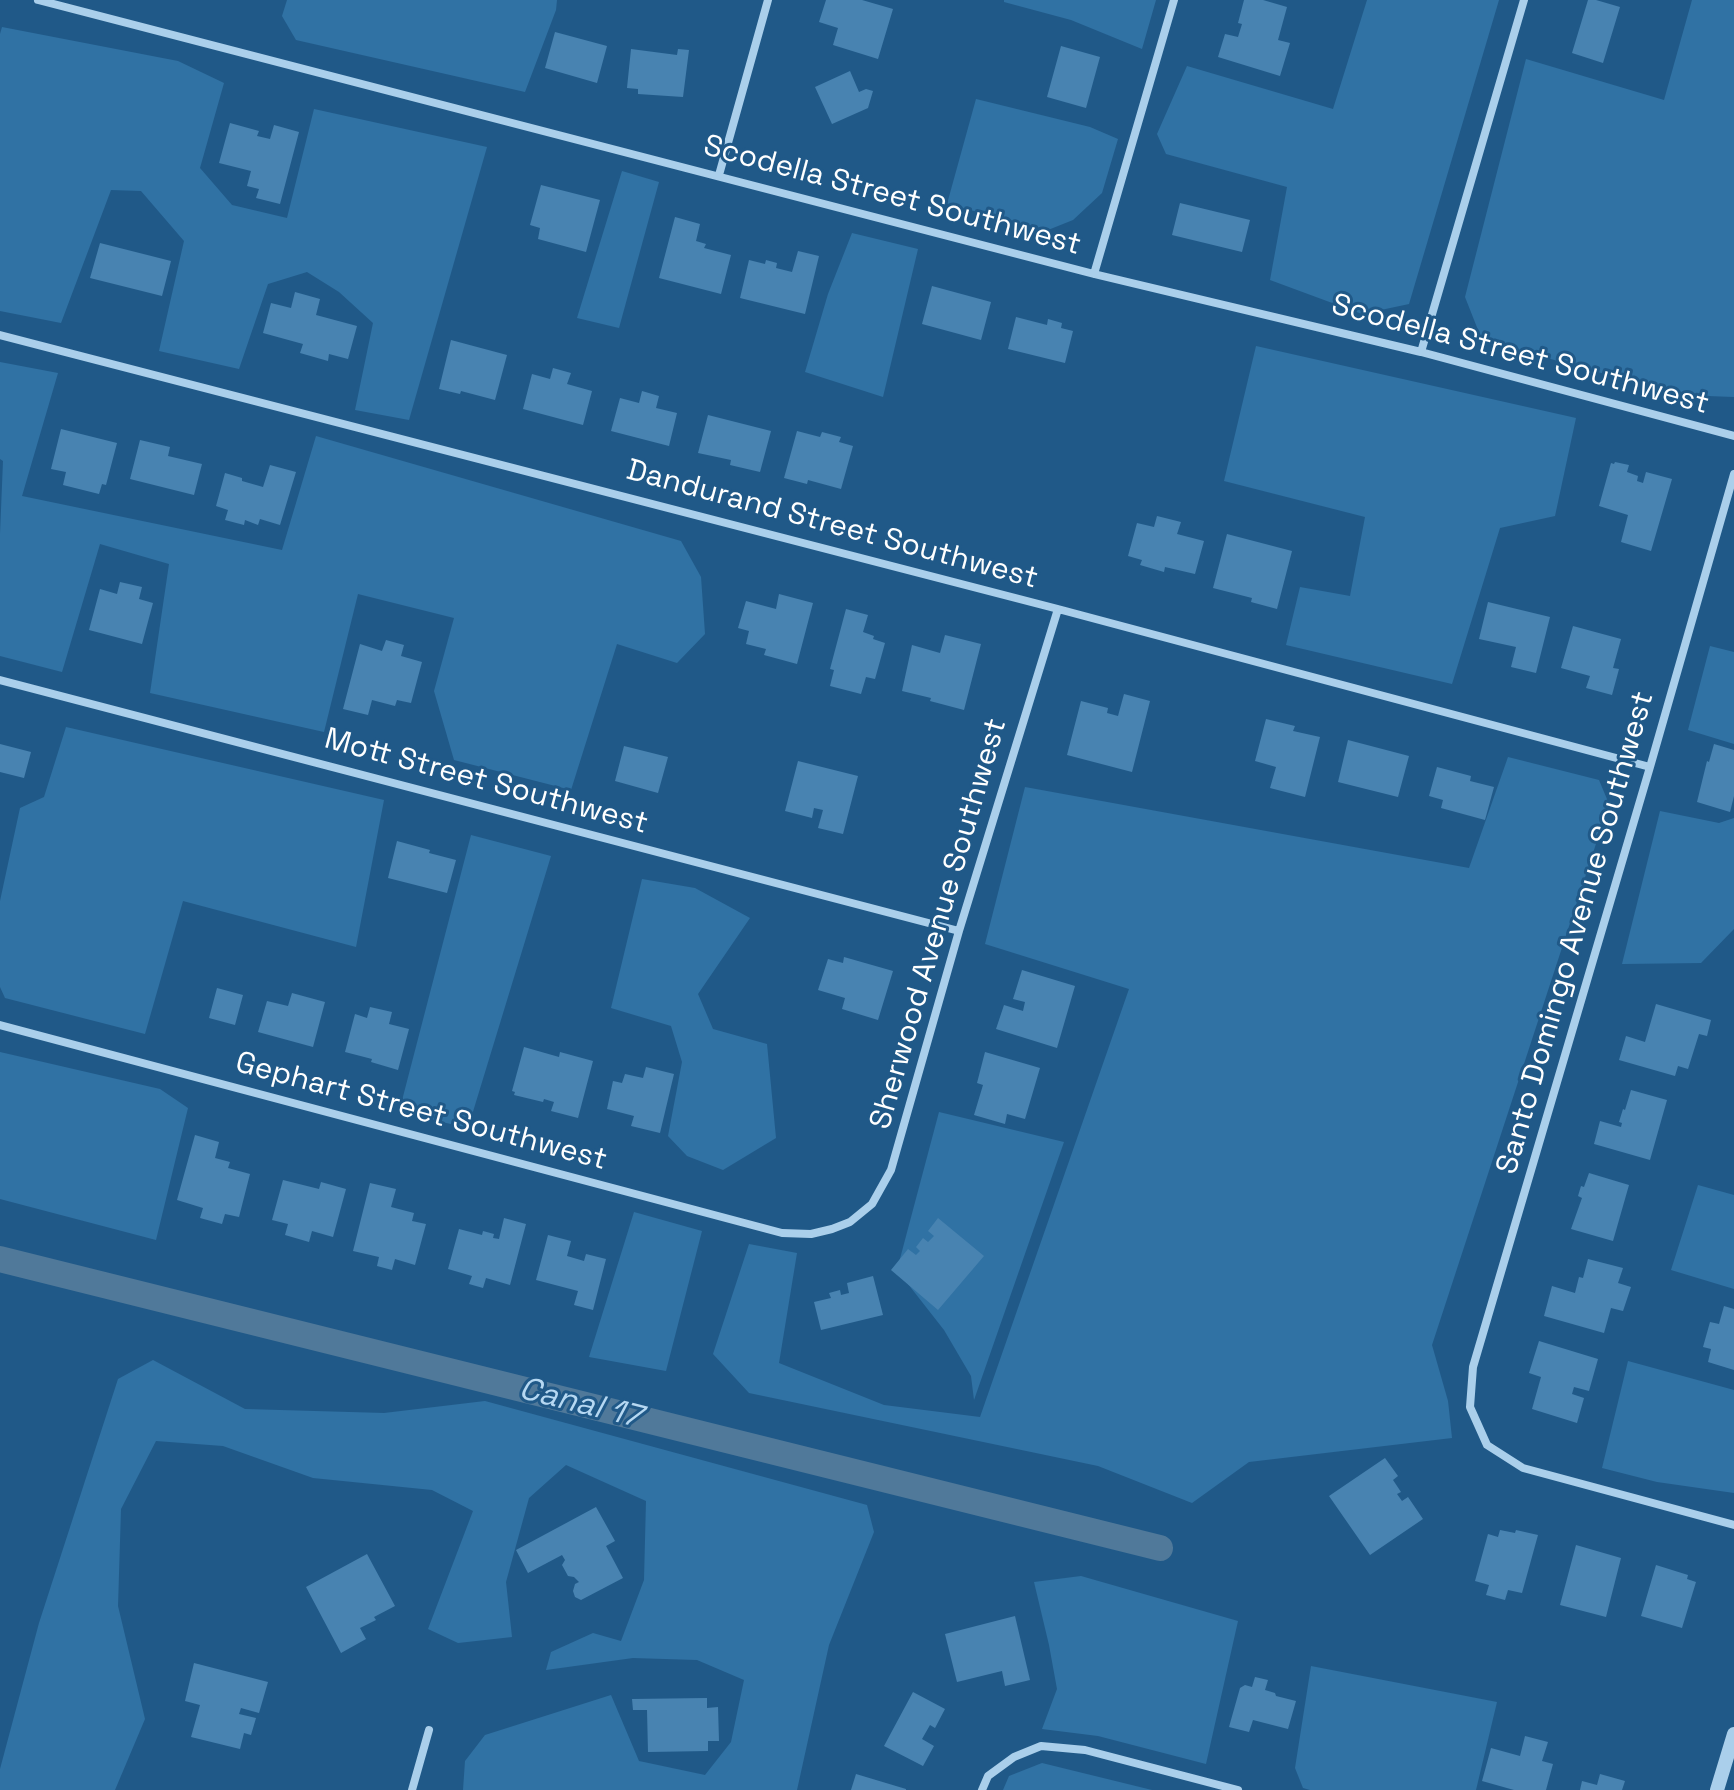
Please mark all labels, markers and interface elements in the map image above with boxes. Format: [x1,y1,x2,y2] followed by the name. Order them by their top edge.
[699,128,1085,264] street label: Scodella Street Southwest
[1327,287,1713,423] street label: Scodella Street Southwest
[622,453,1042,597] street label: Dandurand Street Southwest
[1490,688,1662,1178] street label: Santo Domingo Avenue Southwest
[863,715,1015,1133] street label: Sherwood Avenue Southwest
[320,721,652,843] street label: Mott Street Southwest
[231,1045,611,1179] street label: Gephart Street Southwest
[515,1370,645,1438] water label: Canal 17

